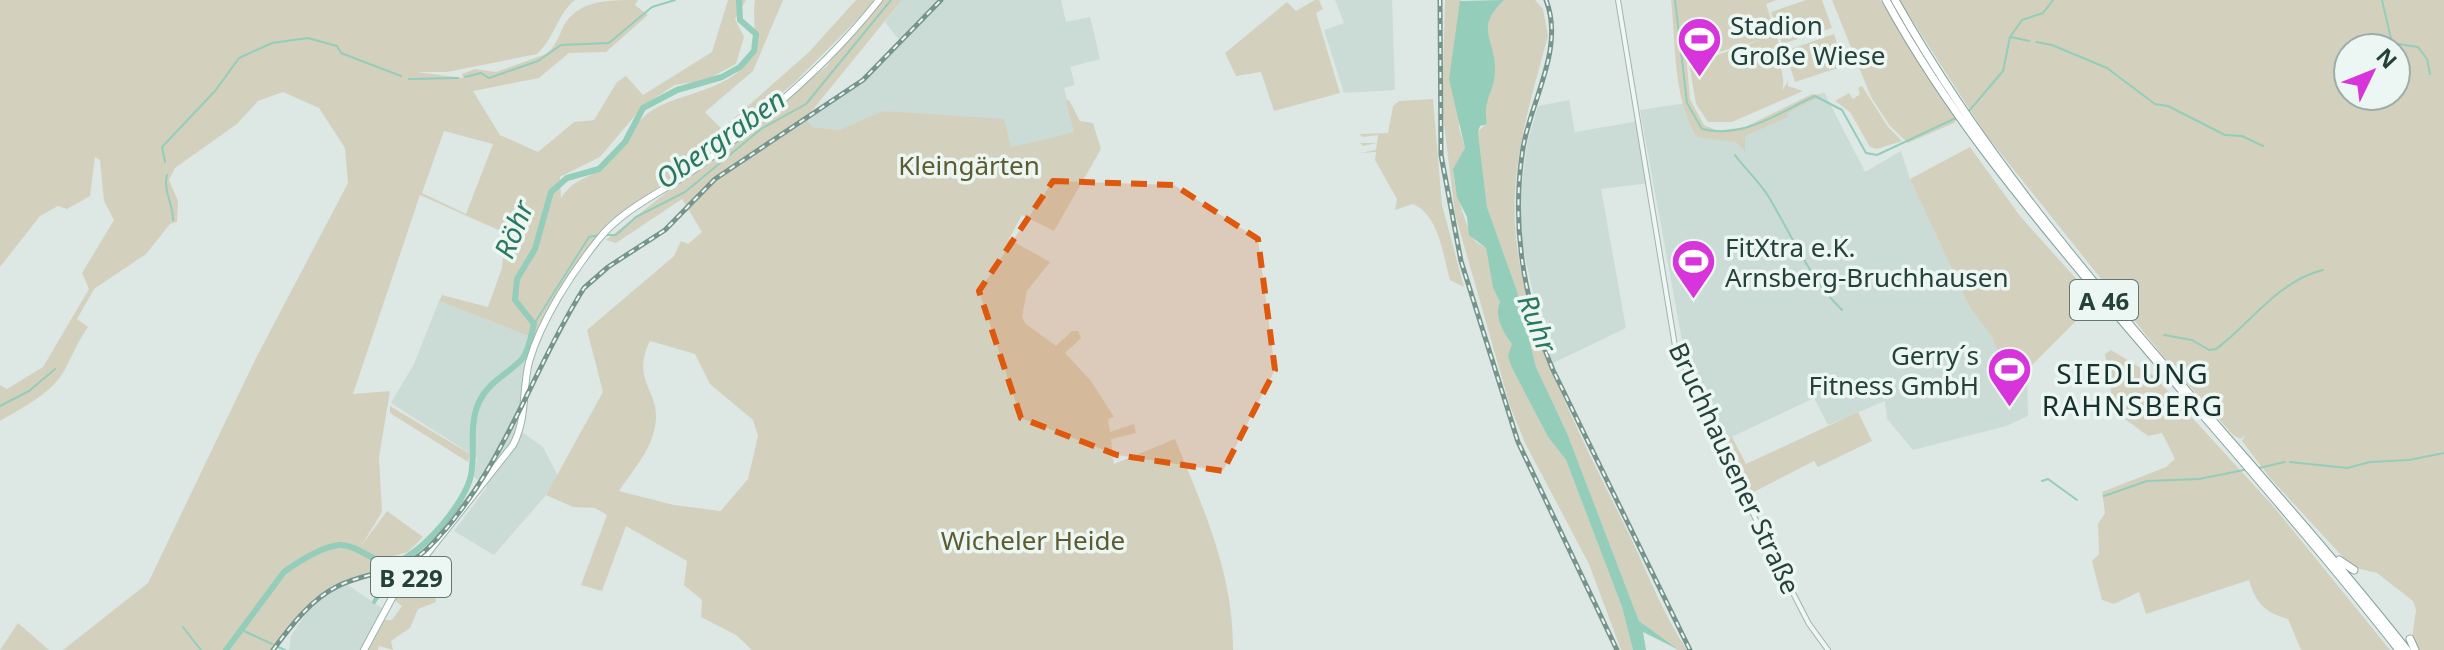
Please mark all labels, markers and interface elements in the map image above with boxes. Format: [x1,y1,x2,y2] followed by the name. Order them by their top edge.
[1730,7,1885,73] place label: Stadion Große Wiese
[1675,16,1723,79] sports icon: Stadion Große Wiese
[2332,32,2412,112] north arrow
[2370,41,2404,74] text: N
[648,79,792,197] water label: Obergraben
[898,147,1040,183] park label: Kleingärten
[484,193,542,264] water label: Röhr
[1725,229,2009,295] place label: FitXtra e.K. Arnsberg-Bruchhausen
[1670,238,1718,301] sports icon: FitXtra e.K. Arnsberg-Bruchhausen
[2070,280,2138,320] road number: A 46
[1509,288,1567,359] water label: Ruhr
[1661,336,1809,600] street label: Bruchhausener Straße
[1809,337,1979,403] place label: Gerry´s Fitness GmbH
[1986,346,2034,409] sports icon: Gerry´s Fitness GmbH
[2042,354,2224,424] district label: SIEDLUNG RAHNSBERG
[941,522,1125,558] park label: Wicheler Heide
[371,557,451,597] road number: B 229

